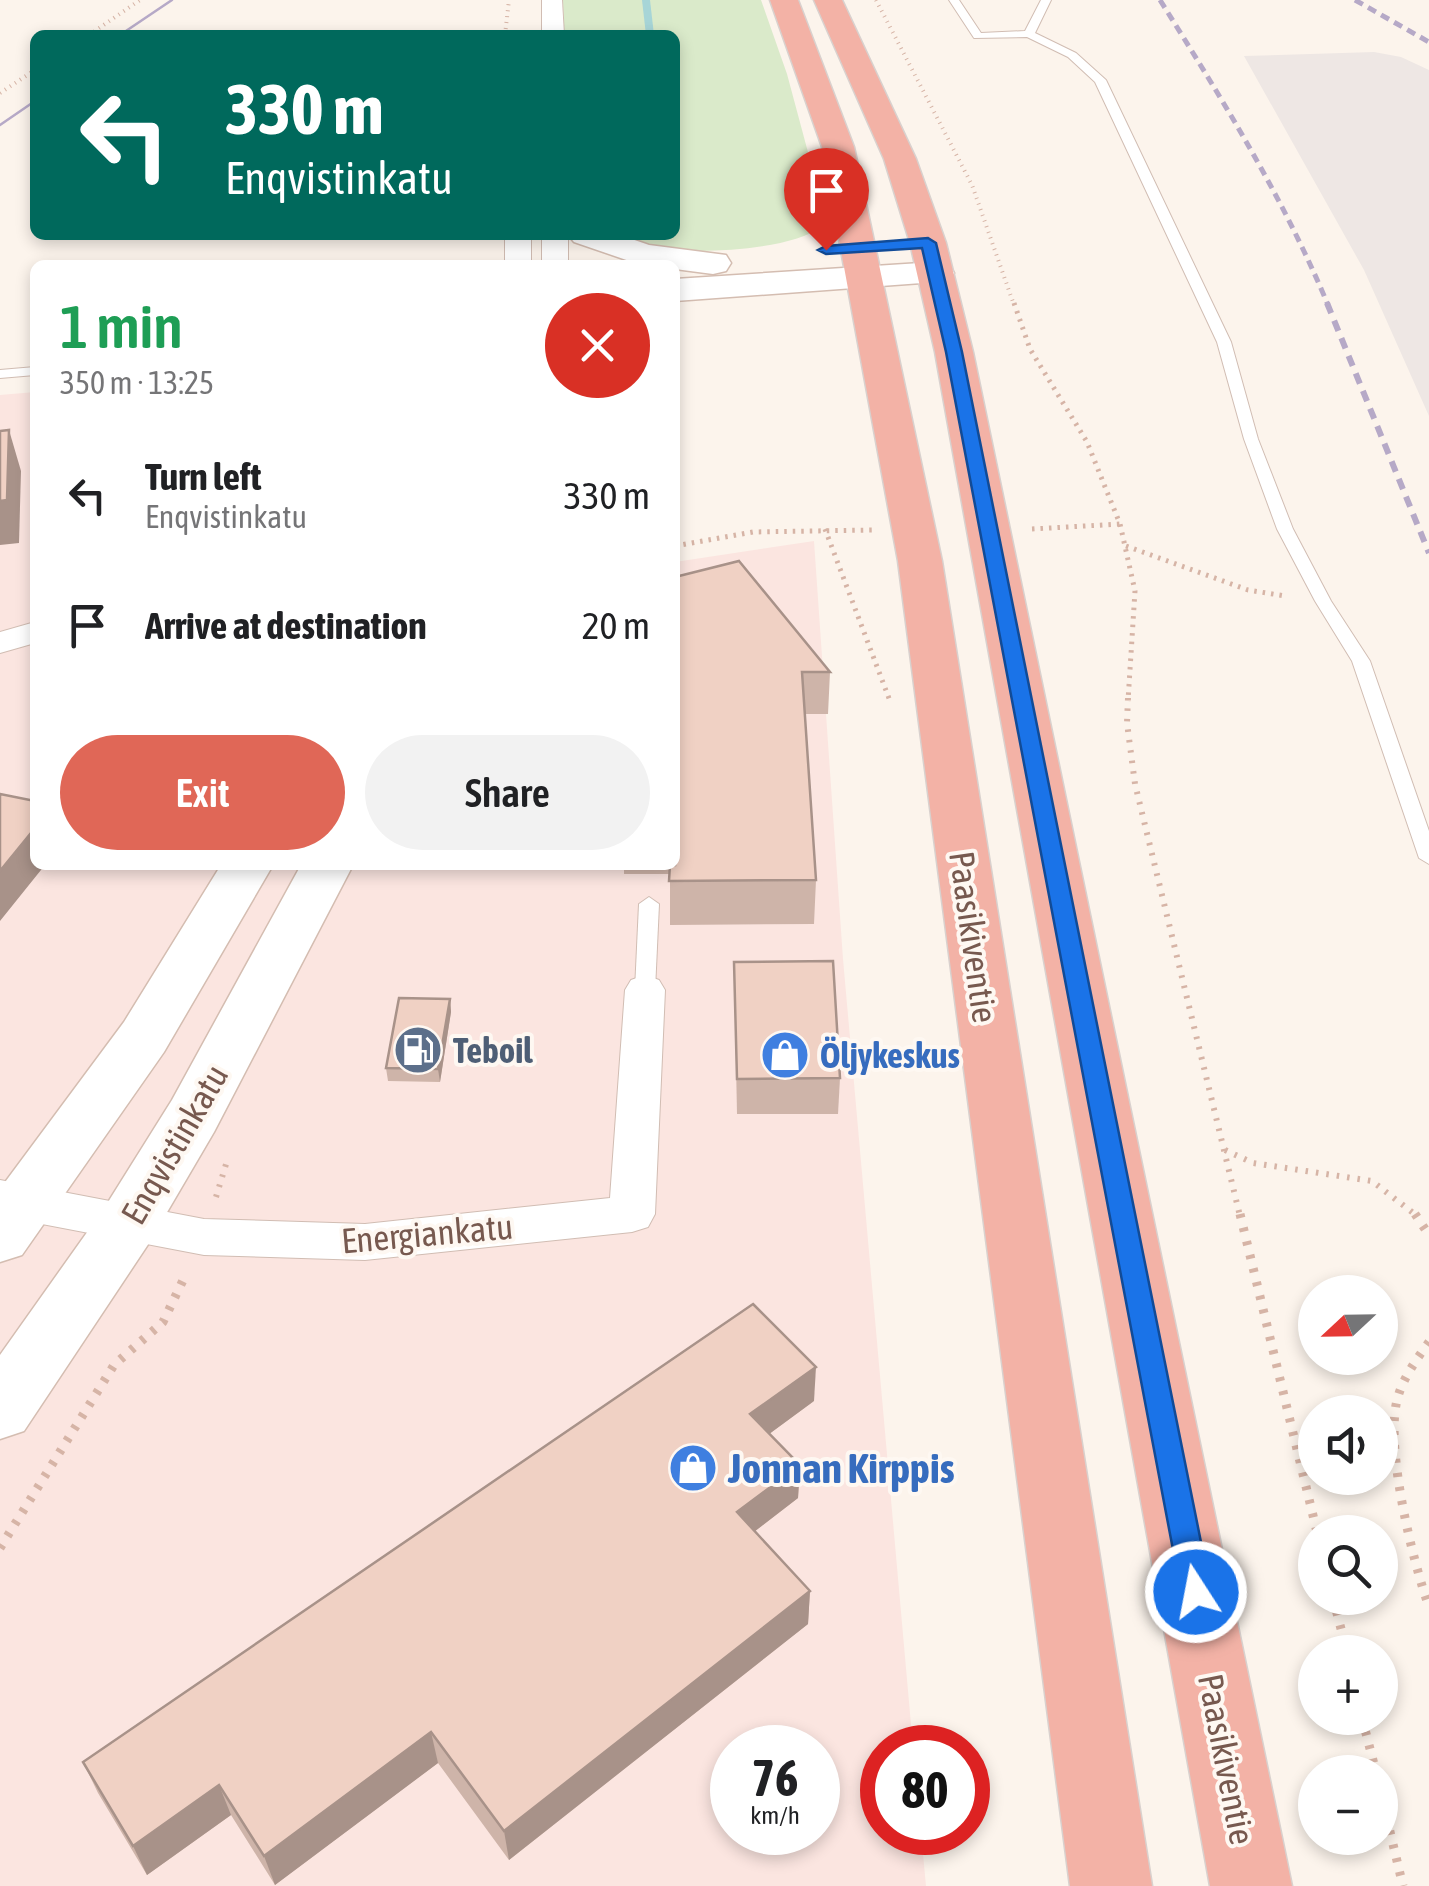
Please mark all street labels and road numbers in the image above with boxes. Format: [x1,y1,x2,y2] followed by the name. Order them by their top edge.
[942,849,1006,1025] street label: Paasikiventie
[112,1057,236,1231] street label: Enqvistinkatu
[340,1206,514,1260] street label: Energiankatu
[1191,1670,1263,1848] street label: Paasikiventie

